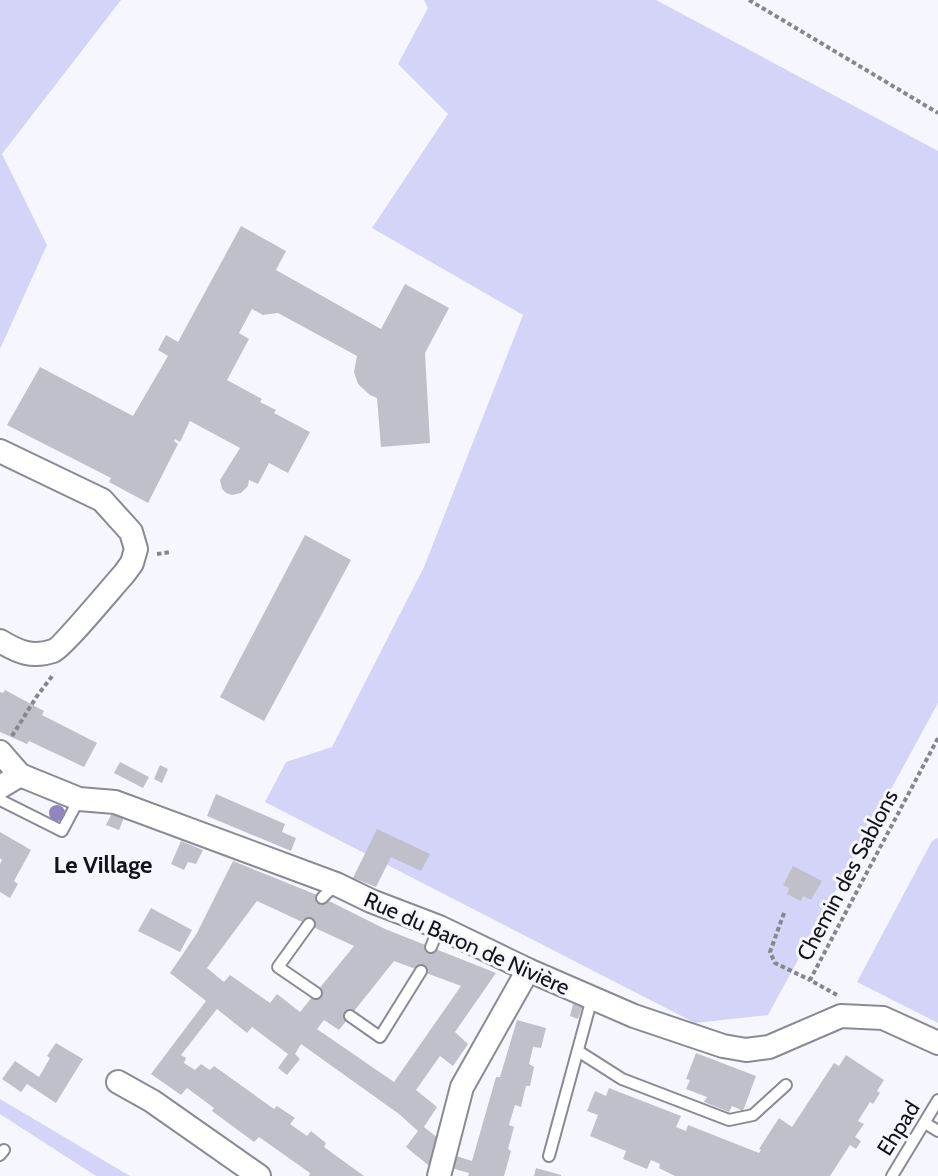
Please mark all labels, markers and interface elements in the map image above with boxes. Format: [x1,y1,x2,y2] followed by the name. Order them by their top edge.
[791,785,904,965] street label: Chemin des Sablons
[54,850,152,879] district label: Le Village
[360,886,574,1001] street label: Rue du Baron de Nivière
[871,1096,926,1160] street label: Ehpad

